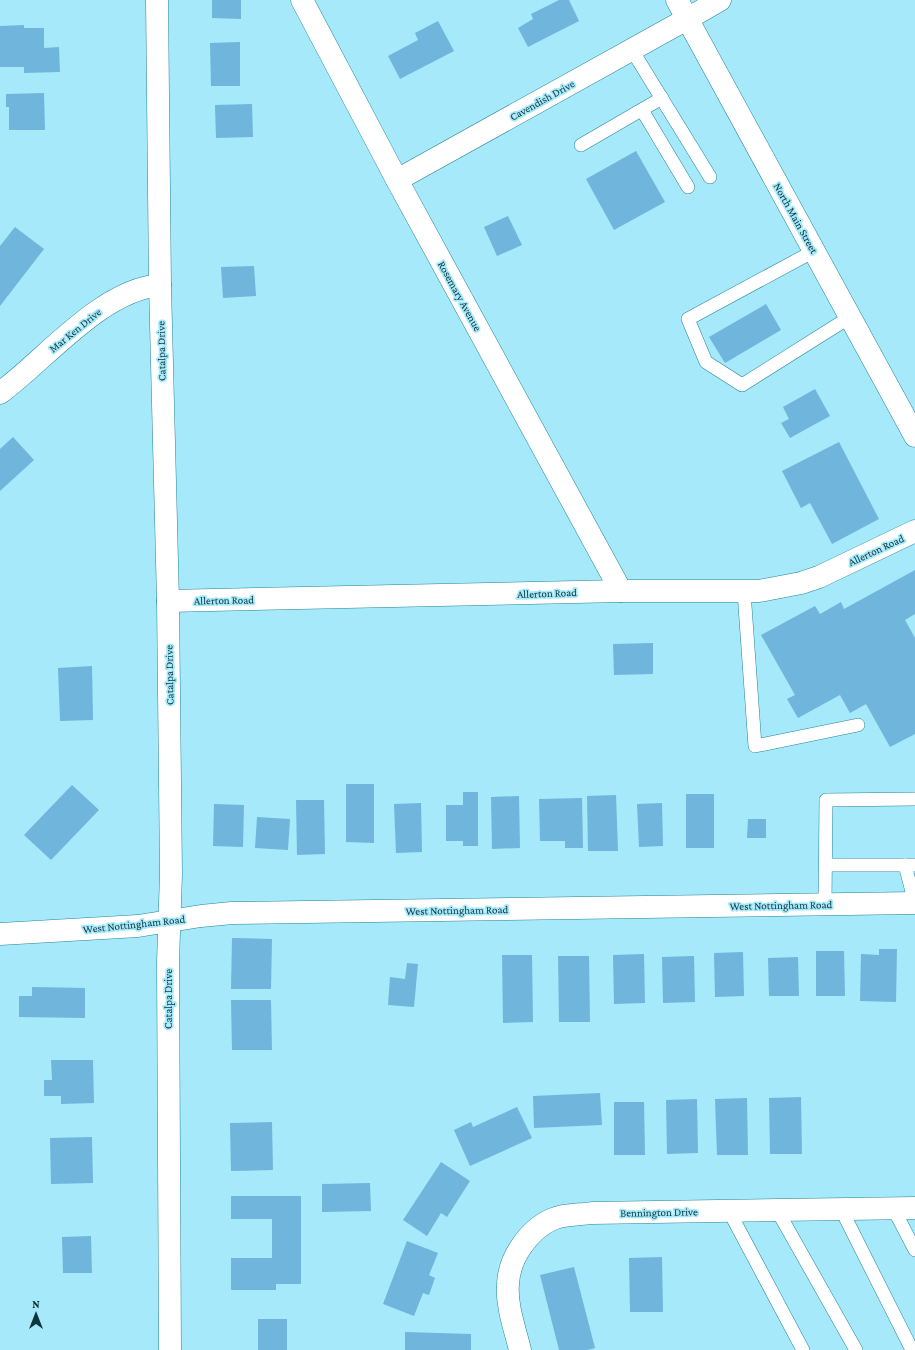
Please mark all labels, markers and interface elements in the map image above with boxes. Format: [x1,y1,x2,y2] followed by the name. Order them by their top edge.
[508,77,577,123] street label: Cavendish Drive
[772,181,821,256] street label: North Main Street
[435,259,484,334] street label: Rosemary Avenue
[47,305,103,355] street label: Mar Ken Drive
[154,321,169,381] street label: Catalpa Drive
[846,532,906,568] street label: Allerton Road
[517,586,577,600] street label: Allerton Road
[194,593,254,607] street label: Allerton Road
[162,645,177,705] street label: Catalpa Drive
[730,898,833,913] street label: West Nottingham Road
[406,903,509,918] street label: West Nottingham Road
[82,913,186,936] street label: West Nottingham Road
[162,969,175,1029] street label: Catalpa Drive
[620,1205,698,1220] street label: Bennington Drive
[16,1294,56,1334] north arrow
[32,1298,40,1310] text: N

